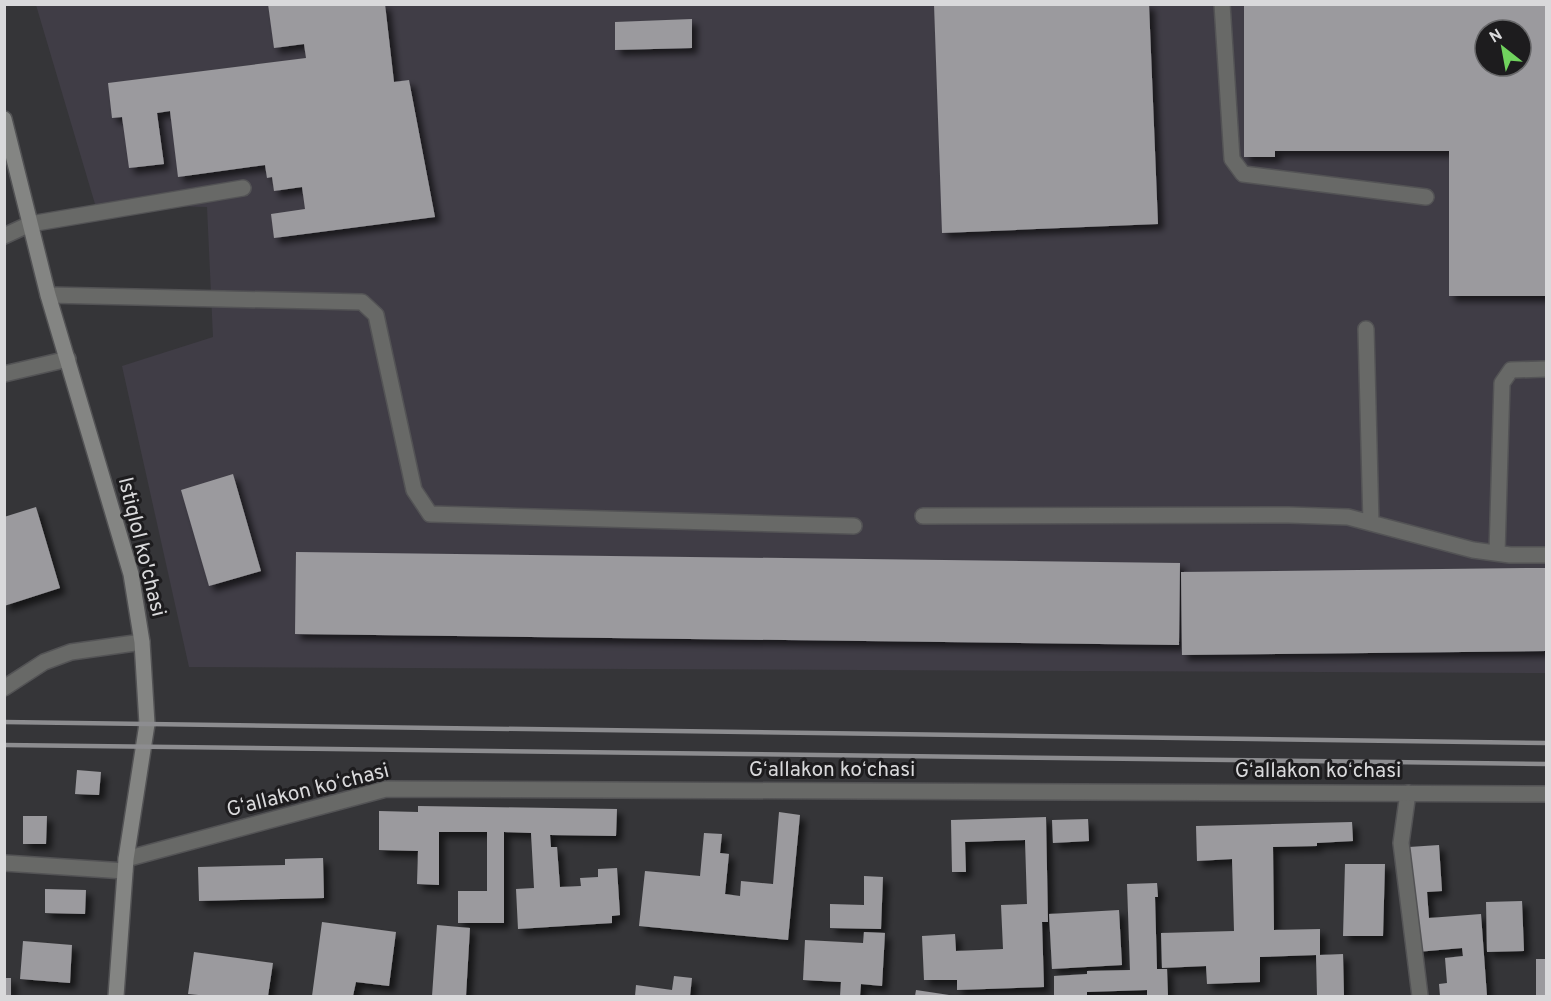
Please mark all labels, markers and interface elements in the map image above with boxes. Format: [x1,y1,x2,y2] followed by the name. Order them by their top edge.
[1473,18,1533,78] north arrow
[1486,25,1506,48] text: N
[111,474,171,620] street label: Istiqlol ko'chasi
[749,757,915,784] street label: Gʻallakon koʻchasi
[224,758,392,824] street label: Gʻallakon koʻchasi
[1235,758,1401,785] street label: Gʻallakon koʻchasi

